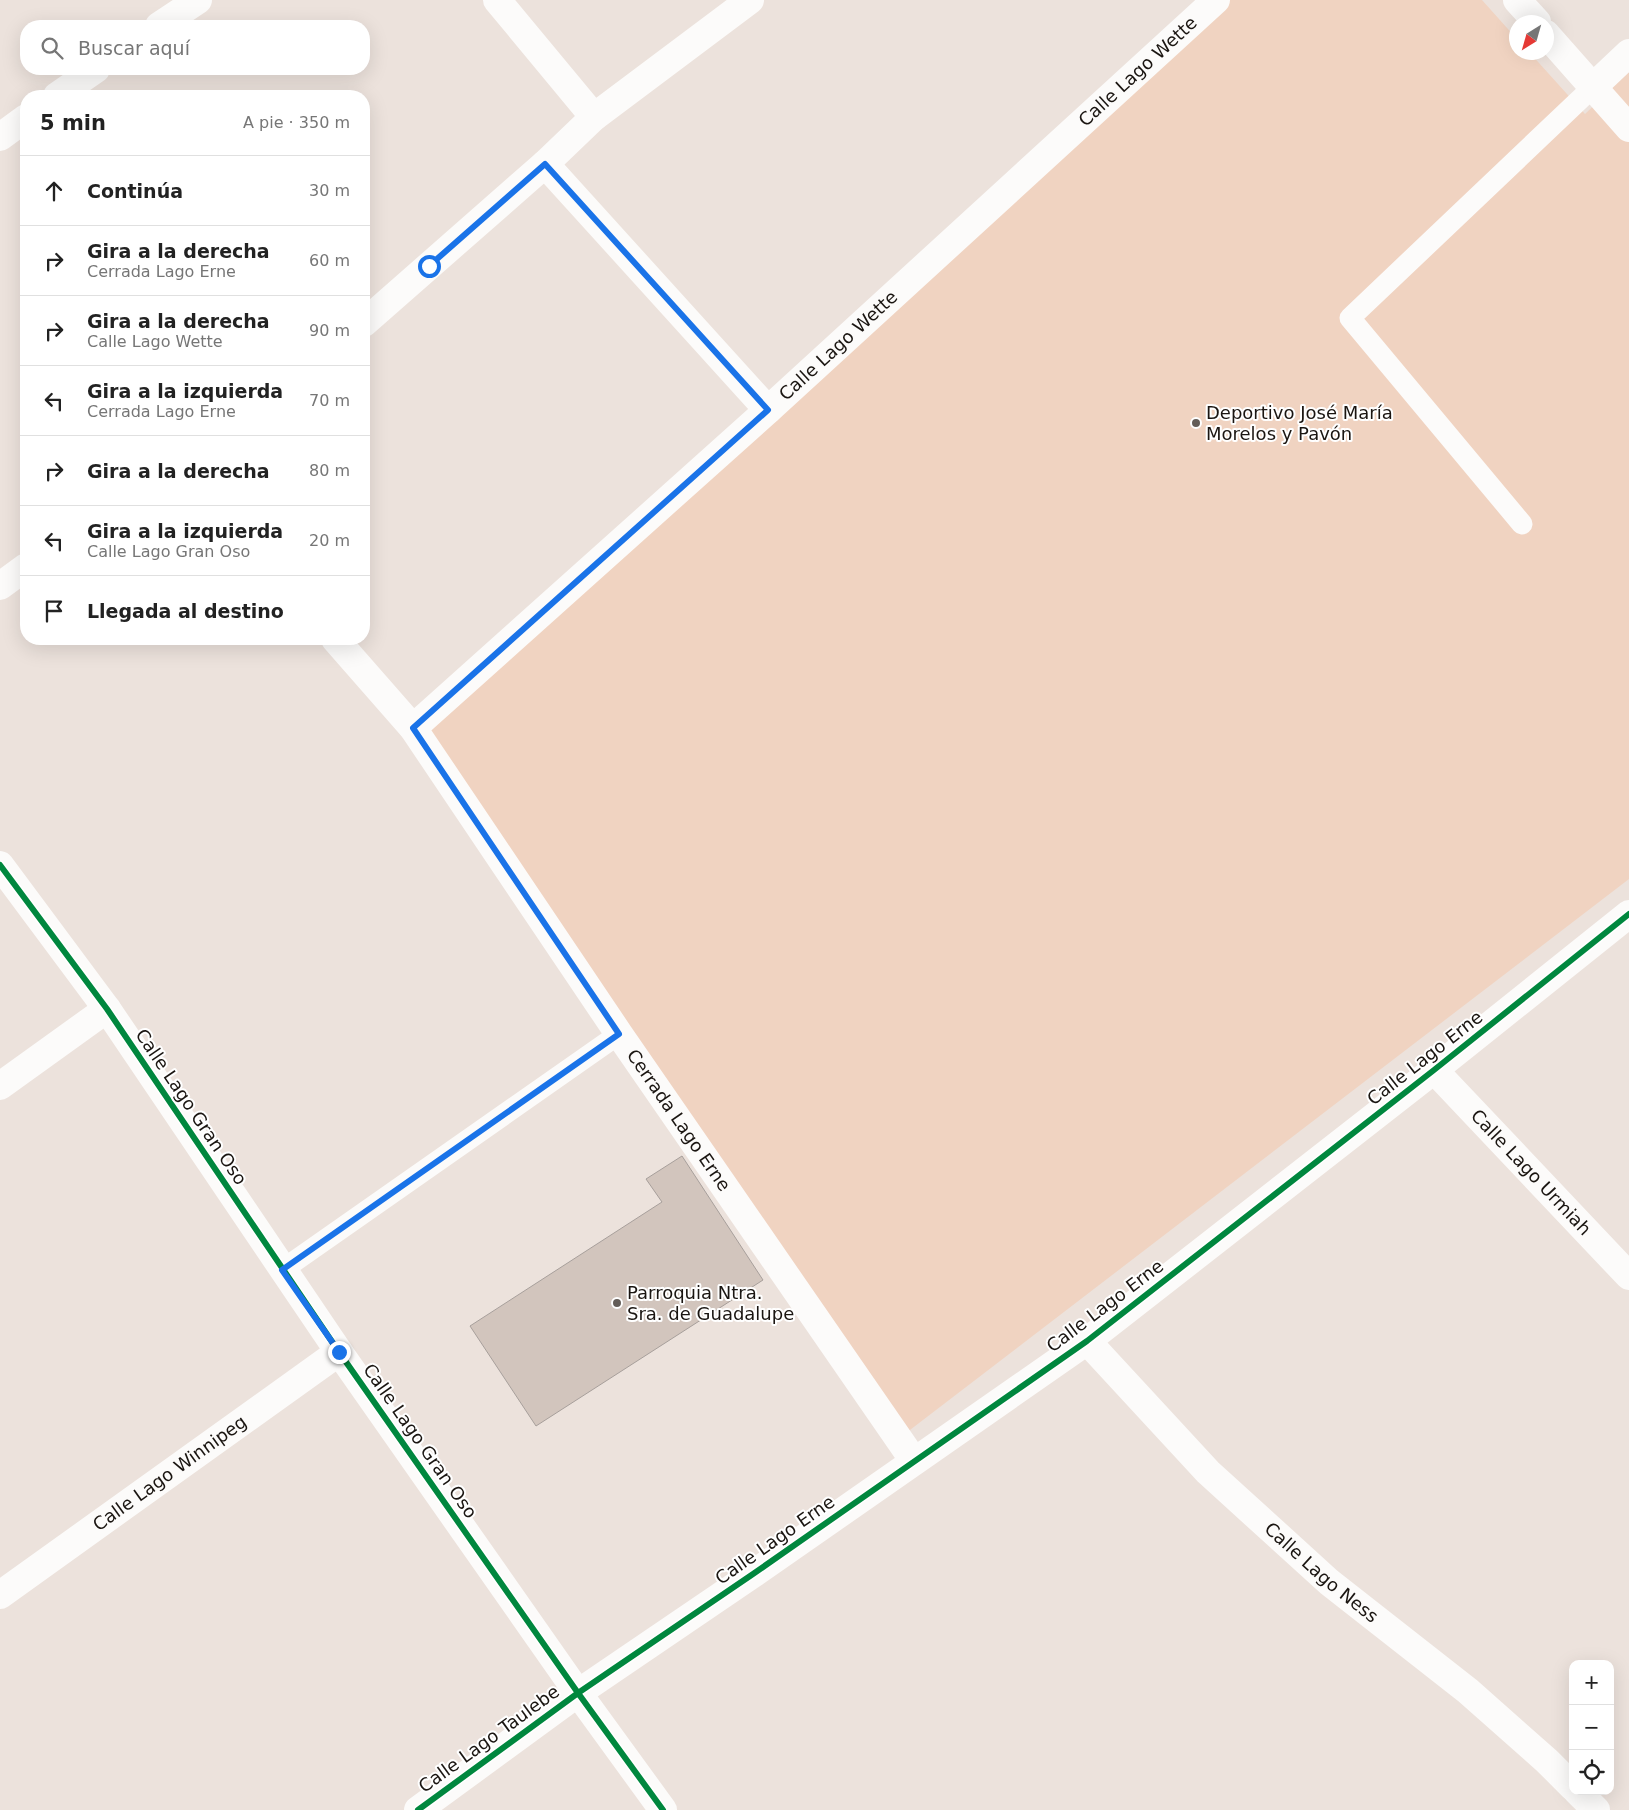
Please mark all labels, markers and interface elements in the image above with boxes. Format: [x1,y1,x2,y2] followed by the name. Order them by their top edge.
[1074,12,1201,130] street label: Calle Lago Wette
[1509,15,1554,60] north arrow
[20,20,370,75] search box
[38,34,66,62] icon: search
[78,37,190,59] text: Buscar aquí
[40,111,106,135] text: 5 min
[243,113,350,132] text: A pie · 350 m
[40,177,68,205] icon: ahead
[87,180,183,202] text: Continúa
[309,181,350,200] text: 30 m
[87,240,270,262] text: Gira a la derecha
[40,247,68,275] icon: right
[309,251,350,270] text: 60 m
[418,255,441,278] route start
[87,262,236,281] text: Cerrada Lago Erne
[775,286,901,405] street label: Calle Lago Wette
[87,310,270,332] text: Gira a la derecha
[40,317,68,345] icon: right
[309,321,350,340] text: 90 m
[87,332,223,351] text: Calle Lago Wette
[87,380,283,402] text: Gira a la izquierda
[40,387,68,415] icon: left
[309,391,350,410] text: 70 m
[87,402,236,421] text: Cerrada Lago Erne
[1206,402,1393,444] place label: Deportivo José María Morelos y Pavón
[1190,417,1202,429] marker: Deportivo José María Morelos y Pavón
[40,457,68,485] icon: right
[87,460,270,482] text: Gira a la derecha
[309,461,350,480] text: 80 m
[87,520,283,542] text: Gira a la izquierda
[40,527,68,555] icon: left
[309,531,350,550] text: 20 m
[87,542,250,561] text: Calle Lago Gran Oso
[40,597,68,625] icon: arrive
[87,600,284,622] text: Llegada al destino
[1363,1006,1487,1109] street label: Calle Lago Erne
[131,1025,251,1189] street label: Calle Lago Gran Oso
[623,1045,735,1195] street label: Cerrada Lago Erne
[1467,1105,1596,1239] street label: Calle Lago Urmiah
[1042,1255,1167,1356] street label: Calle Lago Erne
[627,1282,794,1324] place label: Parroquia Ntra. Sra. de Guadalupe
[611,1297,623,1309] marker: Parroquia Ntra. Sra. de Guadalupe
[328,1341,351,1364] route end
[359,1359,482,1522] street label: Calle Lago Gran Oso
[89,1411,250,1535] street label: Calle Lago Winnipeg
[711,1491,838,1589] street label: Calle Lago Erne
[1261,1518,1383,1627] street label: Calle Lago Ness
[1569,1660,1614,1795] map controls
[1569,1660,1614,1705] button: +
[414,1681,563,1797] street label: Calle Lago Taulebe
[1569,1705,1614,1750] button: −
[1569,1750,1614,1795] button: locate

